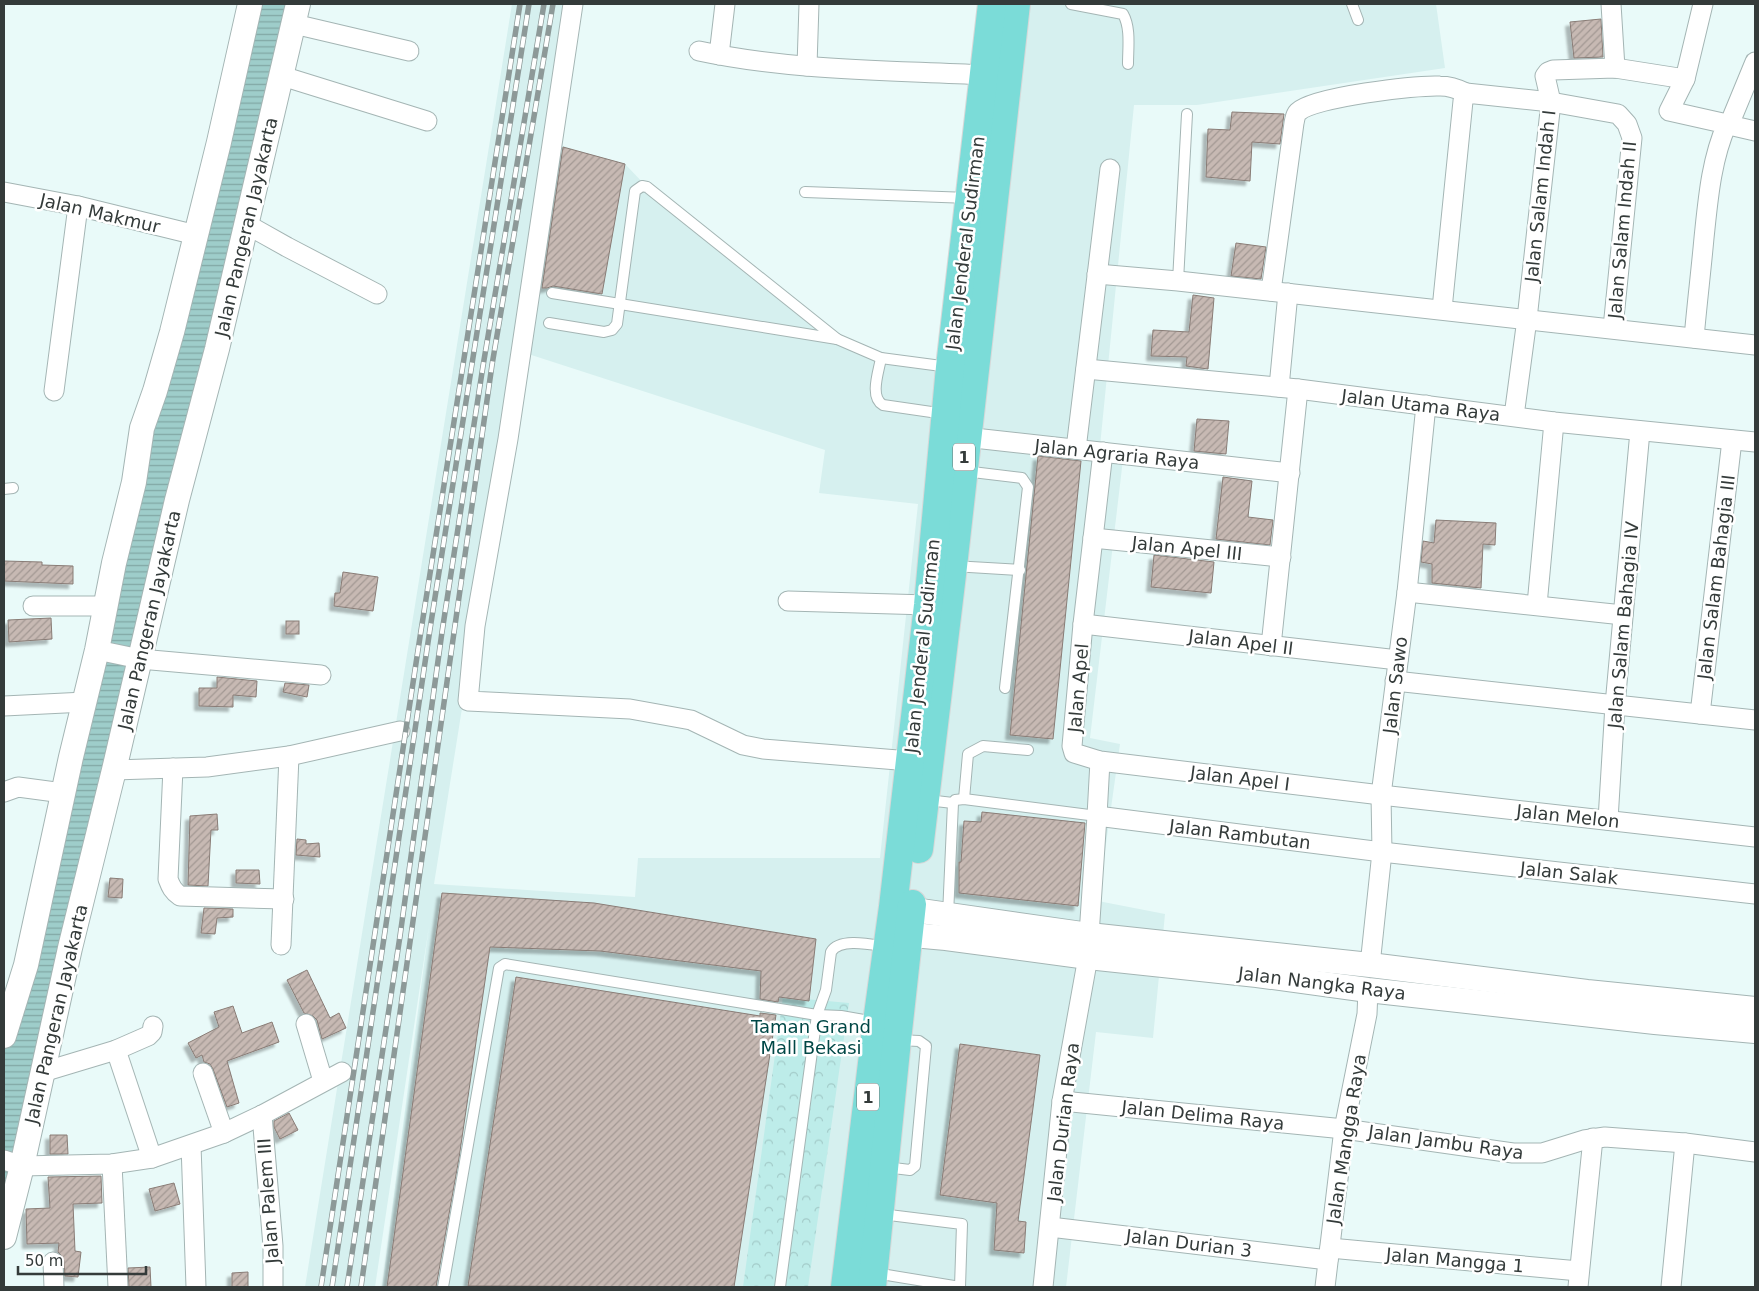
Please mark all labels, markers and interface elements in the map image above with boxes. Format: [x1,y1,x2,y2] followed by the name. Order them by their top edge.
[1520,109,1559,284] street label: Jalan Salam Indah I
[210,115,282,340] street label: Jalan Pangeran Jayakarta
[941,135,989,352] street label: Jalan Jenderal Sudirman
[1604,140,1640,321] street label: Jalan Salam Indah II
[37,189,163,237] street label: Jalan Makmur
[1339,385,1502,425] street label: Jalan Utama Raya
[1033,435,1200,473] street label: Jalan Agraria Raya
[953,444,975,471] road number: 1
[1693,473,1739,682] street label: Jalan Salam Bahagia III
[113,508,185,733] street label: Jalan Pangeran Jayakarta
[1603,520,1643,730] street label: Jalan Salam Bahagia IV
[1130,532,1243,564] street label: Jalan Apel III
[900,538,944,755] street label: Jalan Jenderal Sudirman
[1186,625,1295,659] street label: Jalan Apel II
[1379,635,1411,736] street label: Jalan Sawo
[1064,643,1092,734] street label: Jalan Apel
[1188,761,1291,795] street label: Jalan Apel I
[1514,800,1621,832] street label: Jalan Melon
[1167,815,1312,853] street label: Jalan Rambutan
[1518,857,1620,889] street label: Jalan Salak
[20,902,92,1127] street label: Jalan Pangeran Jayakarta
[1236,962,1407,1004] street label: Jalan Nangka Raya
[750,1016,871,1058] park label: Taman Grand Mall Bekasi
[1043,1041,1083,1204] street label: Jalan Durian Raya
[1322,1052,1370,1227] street label: Jalan Mangga Raya
[857,1084,879,1110] road number: 1
[1120,1096,1285,1134] street label: Jalan Delima Raya
[1366,1121,1525,1163] street label: Jalan Jambu Raya
[253,1137,283,1265] street label: Jalan Palem III
[1124,1225,1253,1261] street label: Jalan Durian 3
[1384,1243,1525,1276] street label: Jalan Mangga 1
[18,1244,145,1276] scale bar
[25,1252,63,1270] text: 50 m

